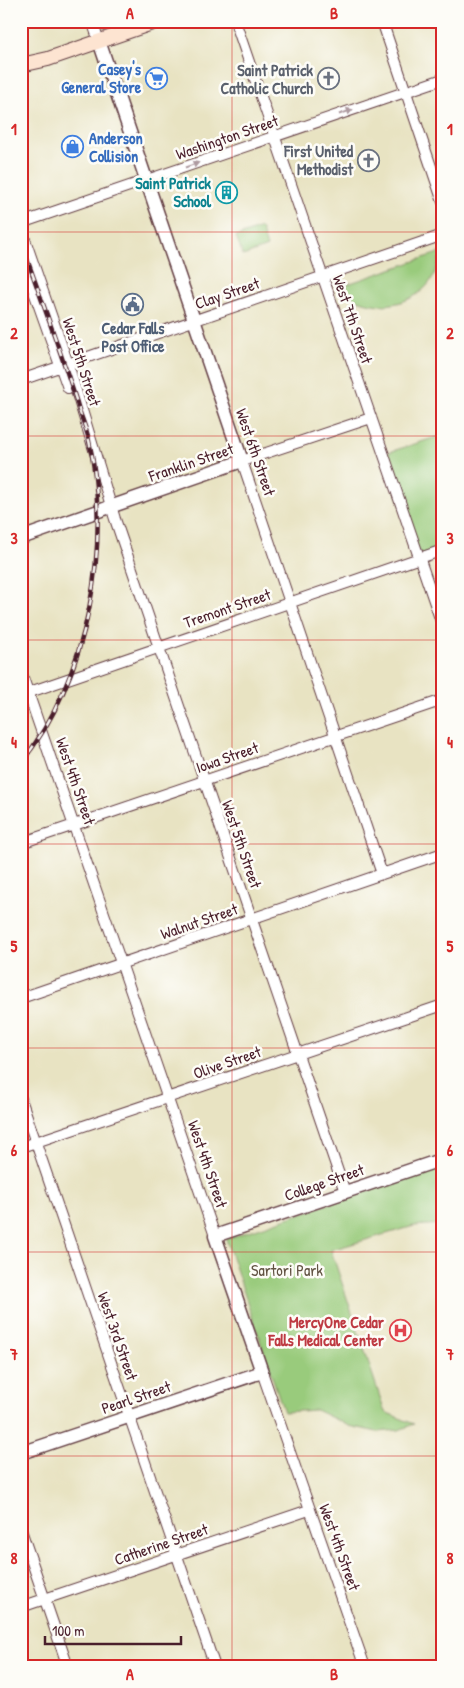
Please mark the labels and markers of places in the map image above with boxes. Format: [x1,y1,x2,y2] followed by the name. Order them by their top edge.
[61,58,142,98] place label: Casey's General Store
[221,59,313,99] place label: Saint Patrick Catholic Church
[145,66,169,90] supermarket icon: Casey's General Store
[317,67,341,91] church icon: Saint Patrick Catholic Church
[89,127,143,167] place label: Anderson Collision
[61,135,85,159] shop icon: Anderson Collision
[283,140,354,180] place label: First United Methodist
[357,148,381,172] church icon: First United Methodist
[135,172,212,212] place label: Saint Patrick School
[215,180,239,204] building icon: Saint Patrick School
[121,292,145,316] public building icon: Cedar Falls Post Office
[102,317,165,357] place label: Cedar Falls Post Office
[267,1311,385,1351] place label: MercyOne Cedar Falls Medical Center
[388,1319,412,1343] hospital icon: MercyOne Cedar Falls Medical Center

